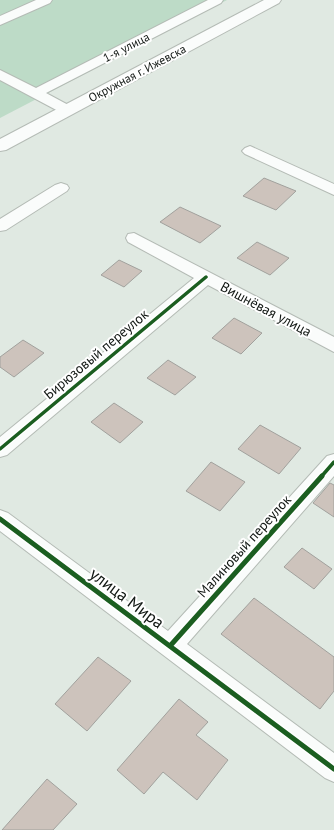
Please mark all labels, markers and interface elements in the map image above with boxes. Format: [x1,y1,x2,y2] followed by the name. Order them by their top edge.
[100,29,152,65] street label: 1-я улица
[86,41,189,105] street label: Окружная г. Ижевска
[217,277,315,341] street label: Вишнёвая улица
[40,305,152,403] street label: Бирюзовый переулок
[193,491,295,601] street label: Малиновый переулок
[85,563,169,633] street label: улица Мира

